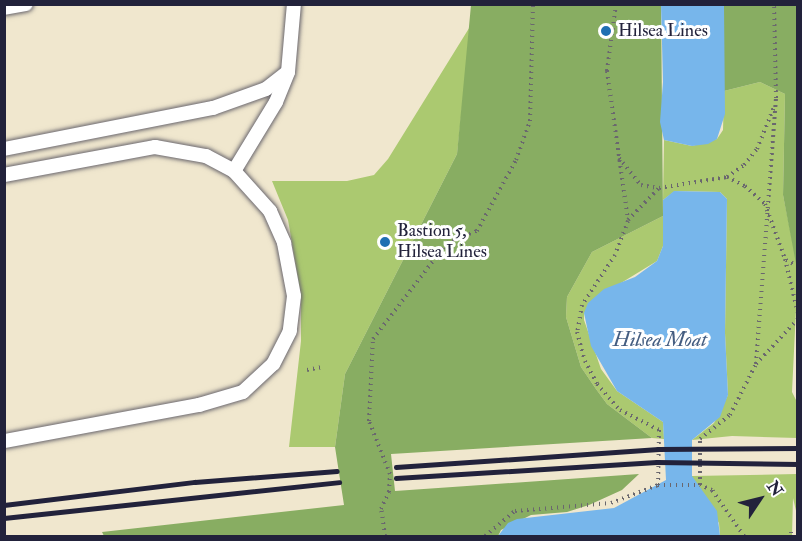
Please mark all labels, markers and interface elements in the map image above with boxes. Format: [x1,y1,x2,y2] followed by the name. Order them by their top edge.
[618,20,708,42] place label: Hilsea Lines
[599,24,613,38] marker: Hilsea Lines
[397,221,487,264] place label: Bastion 5, Hilsea Lines
[378,235,392,249] marker: Bastion 5, Hilsea Lines
[613,327,707,351] water label: Hilsea Moat
[730,469,790,529] north arrow
[762,477,787,500] text: N

